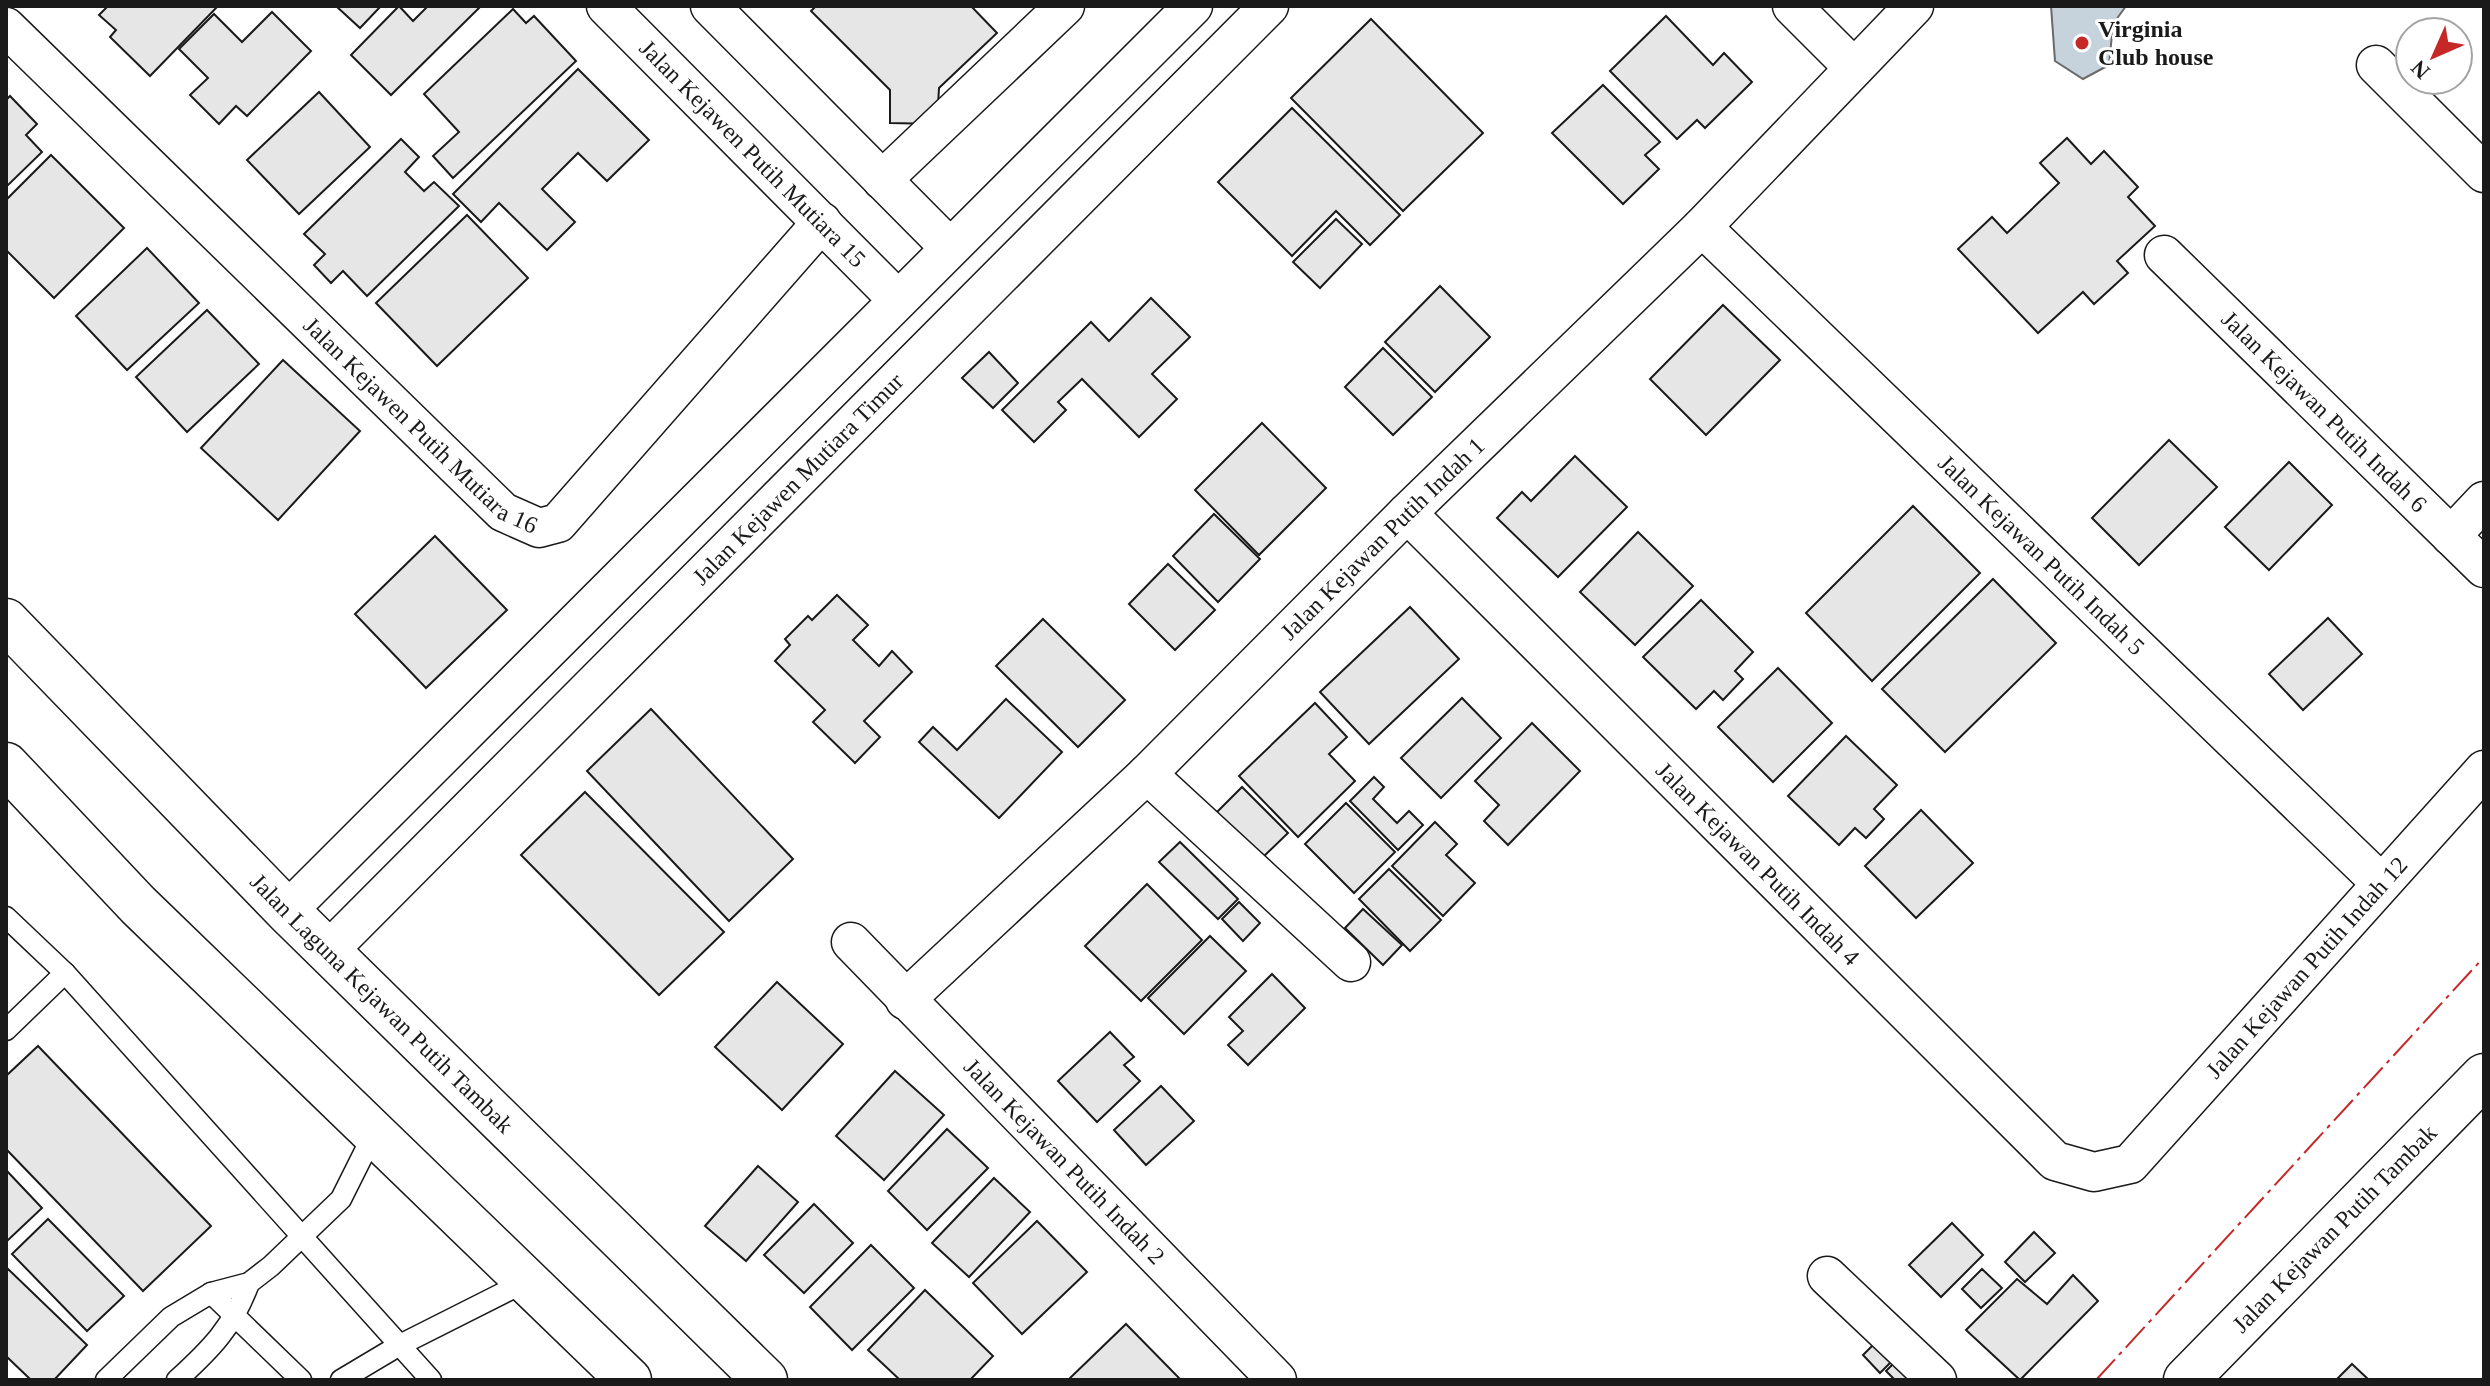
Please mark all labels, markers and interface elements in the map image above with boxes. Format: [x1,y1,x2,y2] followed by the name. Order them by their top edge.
[2098,16,2214,70] place label: Virginia Club house
[2394,16,2474,96] north arrow
[2073,34,2091,52] marker: Virginia Club house
[634,35,871,272] street label: Jalan Kejawen Putih Mutiara 15
[2406,55,2435,84] text: N
[2216,306,2432,517] street label: Jalan Kejawan Putih Indah 6
[298,312,541,539] street label: Jalan Kejawen Putih Mutiara 16
[687,368,909,590] street label: Jalan Kejawen Mutiara Timur
[1275,432,1490,645] street label: Jalan Kejawan Putih Indah 1
[1933,450,2150,660] street label: Jalan Kejawan Putih Indah 5
[1651,757,1865,971] street label: Jalan Kejawan Putih Indah 4
[2201,852,2412,1083] street label: Jalan Kejawan Putih Indah 12
[245,868,518,1138] street label: Jalan Laguna Kejawan Putih Tambak
[959,1053,1170,1269] street label: Jalan Kejawan Putih Indah 2
[2227,1120,2442,1338] street label: Jalan Kejawan Putih Tambak

